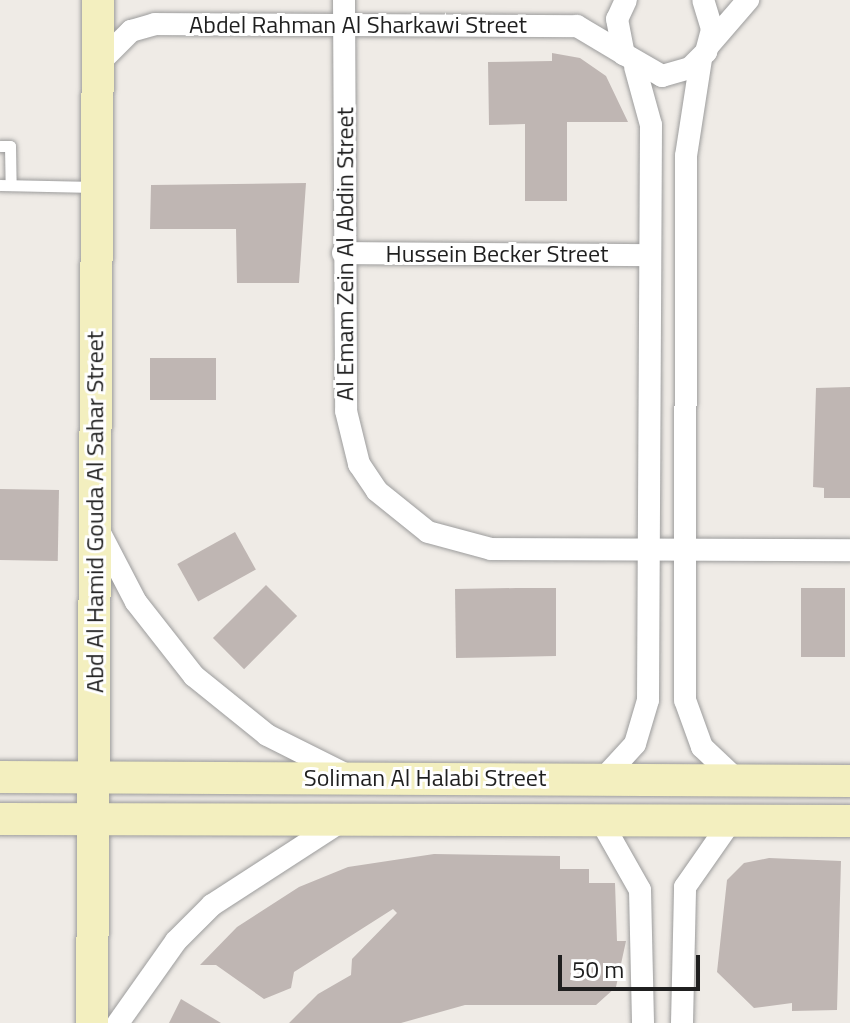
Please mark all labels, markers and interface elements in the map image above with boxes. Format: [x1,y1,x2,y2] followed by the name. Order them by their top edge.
[189,11,527,39] street label: Abdel Rahman Al Sharkawi Street
[331,107,359,401] street label: Al Emam Zein Al Abdin Street
[386,240,608,268] street label: Hussein Becker Street
[81,331,109,693] street label: Abd Al Hamid Gouda Al Sahar Street
[304,764,546,792] street label: Soliman Al Halabi Street
[562,939,704,989] scale bar
[572,951,624,987] text: 50 m

